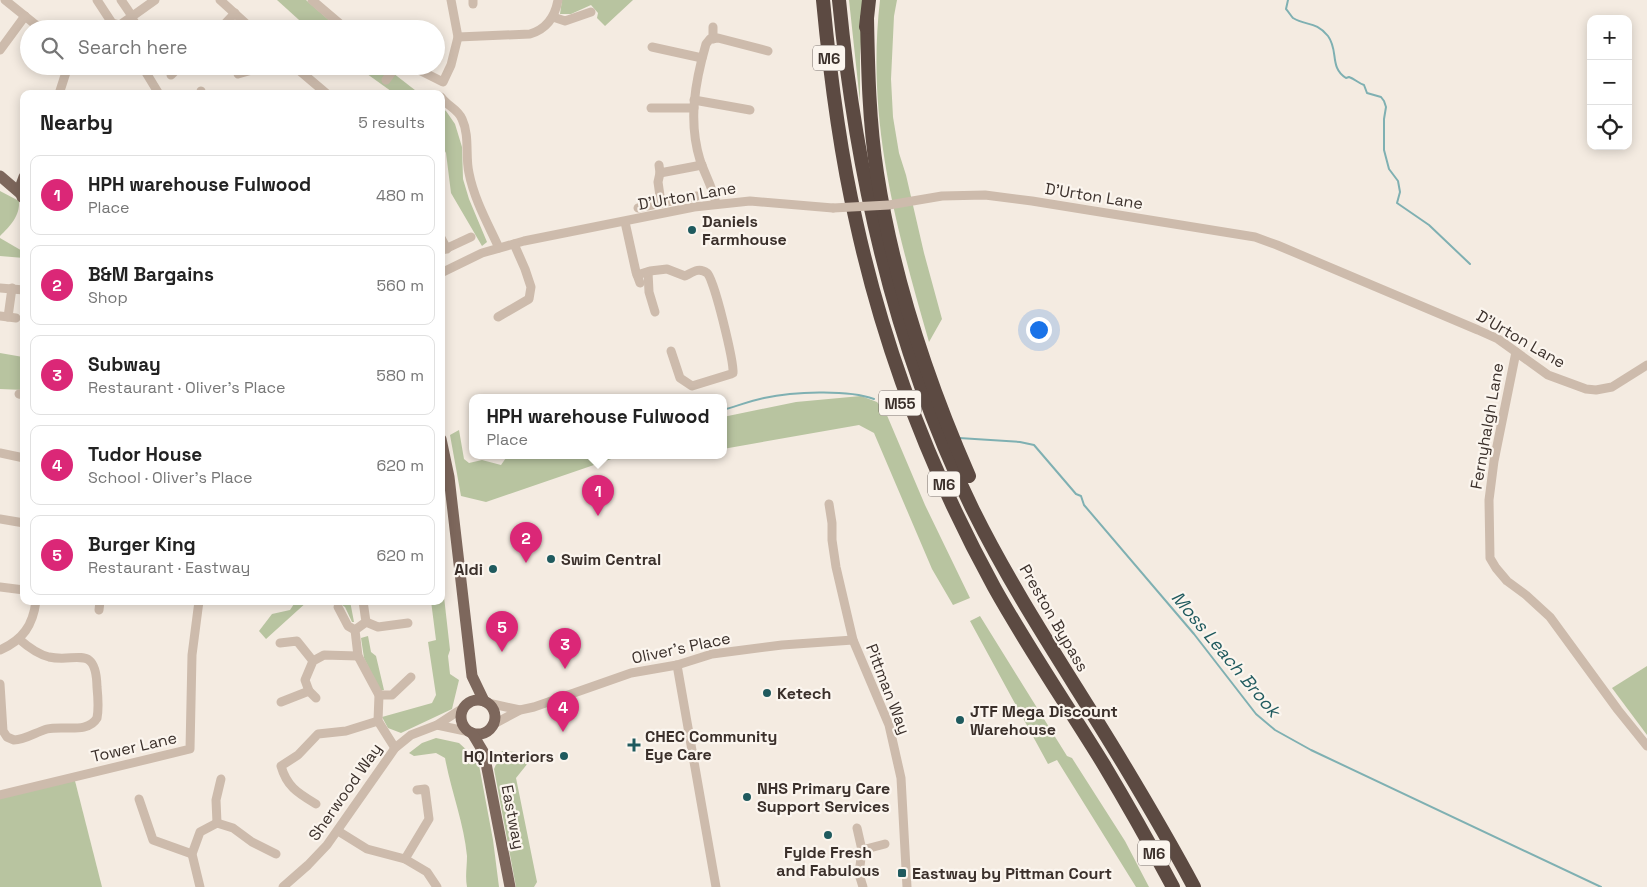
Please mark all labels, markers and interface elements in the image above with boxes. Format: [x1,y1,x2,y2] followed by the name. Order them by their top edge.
[1587,15,1632,150] map controls
[1587,15,1632,60] button: +
[20,20,445,75] search box
[38,34,66,62] icon: search
[78,35,188,60] text: Search here
[813,46,845,70] road number: M6
[1587,60,1632,105] button: −
[1587,105,1632,150] button: locate
[40,109,113,136] text: Nearby
[358,112,425,133] text: 5 results
[88,172,311,197] text: HPH warehouse Fulwood
[636,177,738,215] street label: D'Urton Lane
[1043,178,1145,214] street label: D'Urton Lane
[53,185,61,206] text: 1
[376,185,424,206] text: 480 m
[88,197,130,218] text: Place
[702,211,787,250] place label: Daniels Farmhouse
[686,224,698,236] marker: Daniels Farmhouse
[88,262,214,287] text: B&M Bargains
[52,275,62,296] text: 2
[376,275,424,296] text: 560 m
[88,287,128,308] text: Shop
[1473,305,1569,373] street label: D'Urton Lane
[1026,317,1052,343] your location
[88,352,161,377] text: Subway
[1466,361,1508,491] street label: Fernyhalgh Lane
[52,365,62,386] text: 3
[376,365,424,386] text: 580 m
[88,377,285,398] text: Restaurant · Oliver's Place
[879,390,921,416] road number: M55
[469,394,727,459] popup
[486,404,710,429] text: HPH warehouse Fulwood
[486,429,528,450] text: Place
[88,442,202,467] text: Tudor House
[52,455,62,476] text: 4
[376,455,424,476] text: 620 m
[88,467,253,488] text: School · Oliver's Place
[928,472,960,496] road number: M6
[582,475,614,516] pin: 1
[510,522,542,563] pin: 2
[88,532,196,557] text: Burger King
[52,545,62,566] text: 5
[376,545,424,566] text: 620 m
[561,549,661,570] place label: Swim Central
[545,553,557,565] marker: Swim Central
[88,557,250,578] text: Restaurant · Eastway
[454,559,483,580] place label: Aldi
[1015,561,1093,675] street label: Preston Bypass
[487,563,499,575] marker: Aldi
[1167,586,1287,723] water label: Moss Leach Brook
[486,611,518,652] pin: 5
[630,627,732,669] street label: Oliver's Place
[549,628,581,669] pin: 3
[861,641,915,737] street label: Pittman Way
[777,683,831,704] place label: Ketech
[761,687,773,699] marker: Ketech
[547,691,579,732] pin: 4
[970,701,1118,740] place label: JTF Mega Discount Warehouse
[954,714,966,726] marker: JTF Mega Discount Warehouse
[645,726,777,765] place label: CHEC Community Eye Care
[89,727,179,767] street label: Tower Lane
[627,738,641,752] marker: CHEC Community Eye Care
[304,739,386,845] street label: Sherwood Way
[464,746,554,767] place label: HQ Interiors
[558,750,570,762] marker: HQ Interiors
[757,778,890,817] place label: NHS Primary Care Support Services
[496,783,530,851] street label: Eastway
[741,791,753,803] marker: NHS Primary Care Support Services
[822,829,834,841] marker: Fylde Fresh and Fabulous
[1138,840,1170,866] road number: M6
[776,842,880,881] place label: Fylde Fresh and Fabulous
[912,863,1112,884] place label: Eastway by Pittman Court
[896,867,908,879] marker: Eastway by Pittman Court

